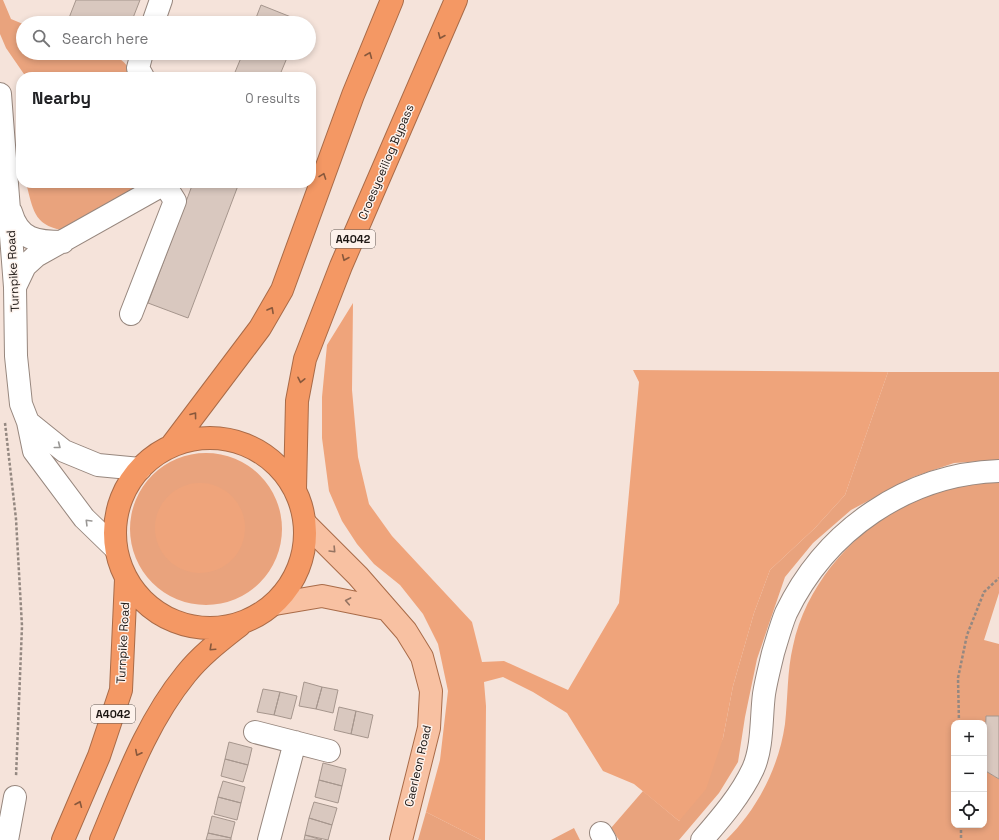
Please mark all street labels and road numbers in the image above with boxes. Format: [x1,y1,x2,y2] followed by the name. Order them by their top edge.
[354,102,418,222] street label: Croesyceiliog Bypass
[3,230,23,312] street label: Turnpike Road
[331,230,375,248] road number: A4042
[113,602,133,684] street label: Turnpike Road
[91,705,135,723] road number: A4042
[401,724,435,808] street label: Caerleon Road

